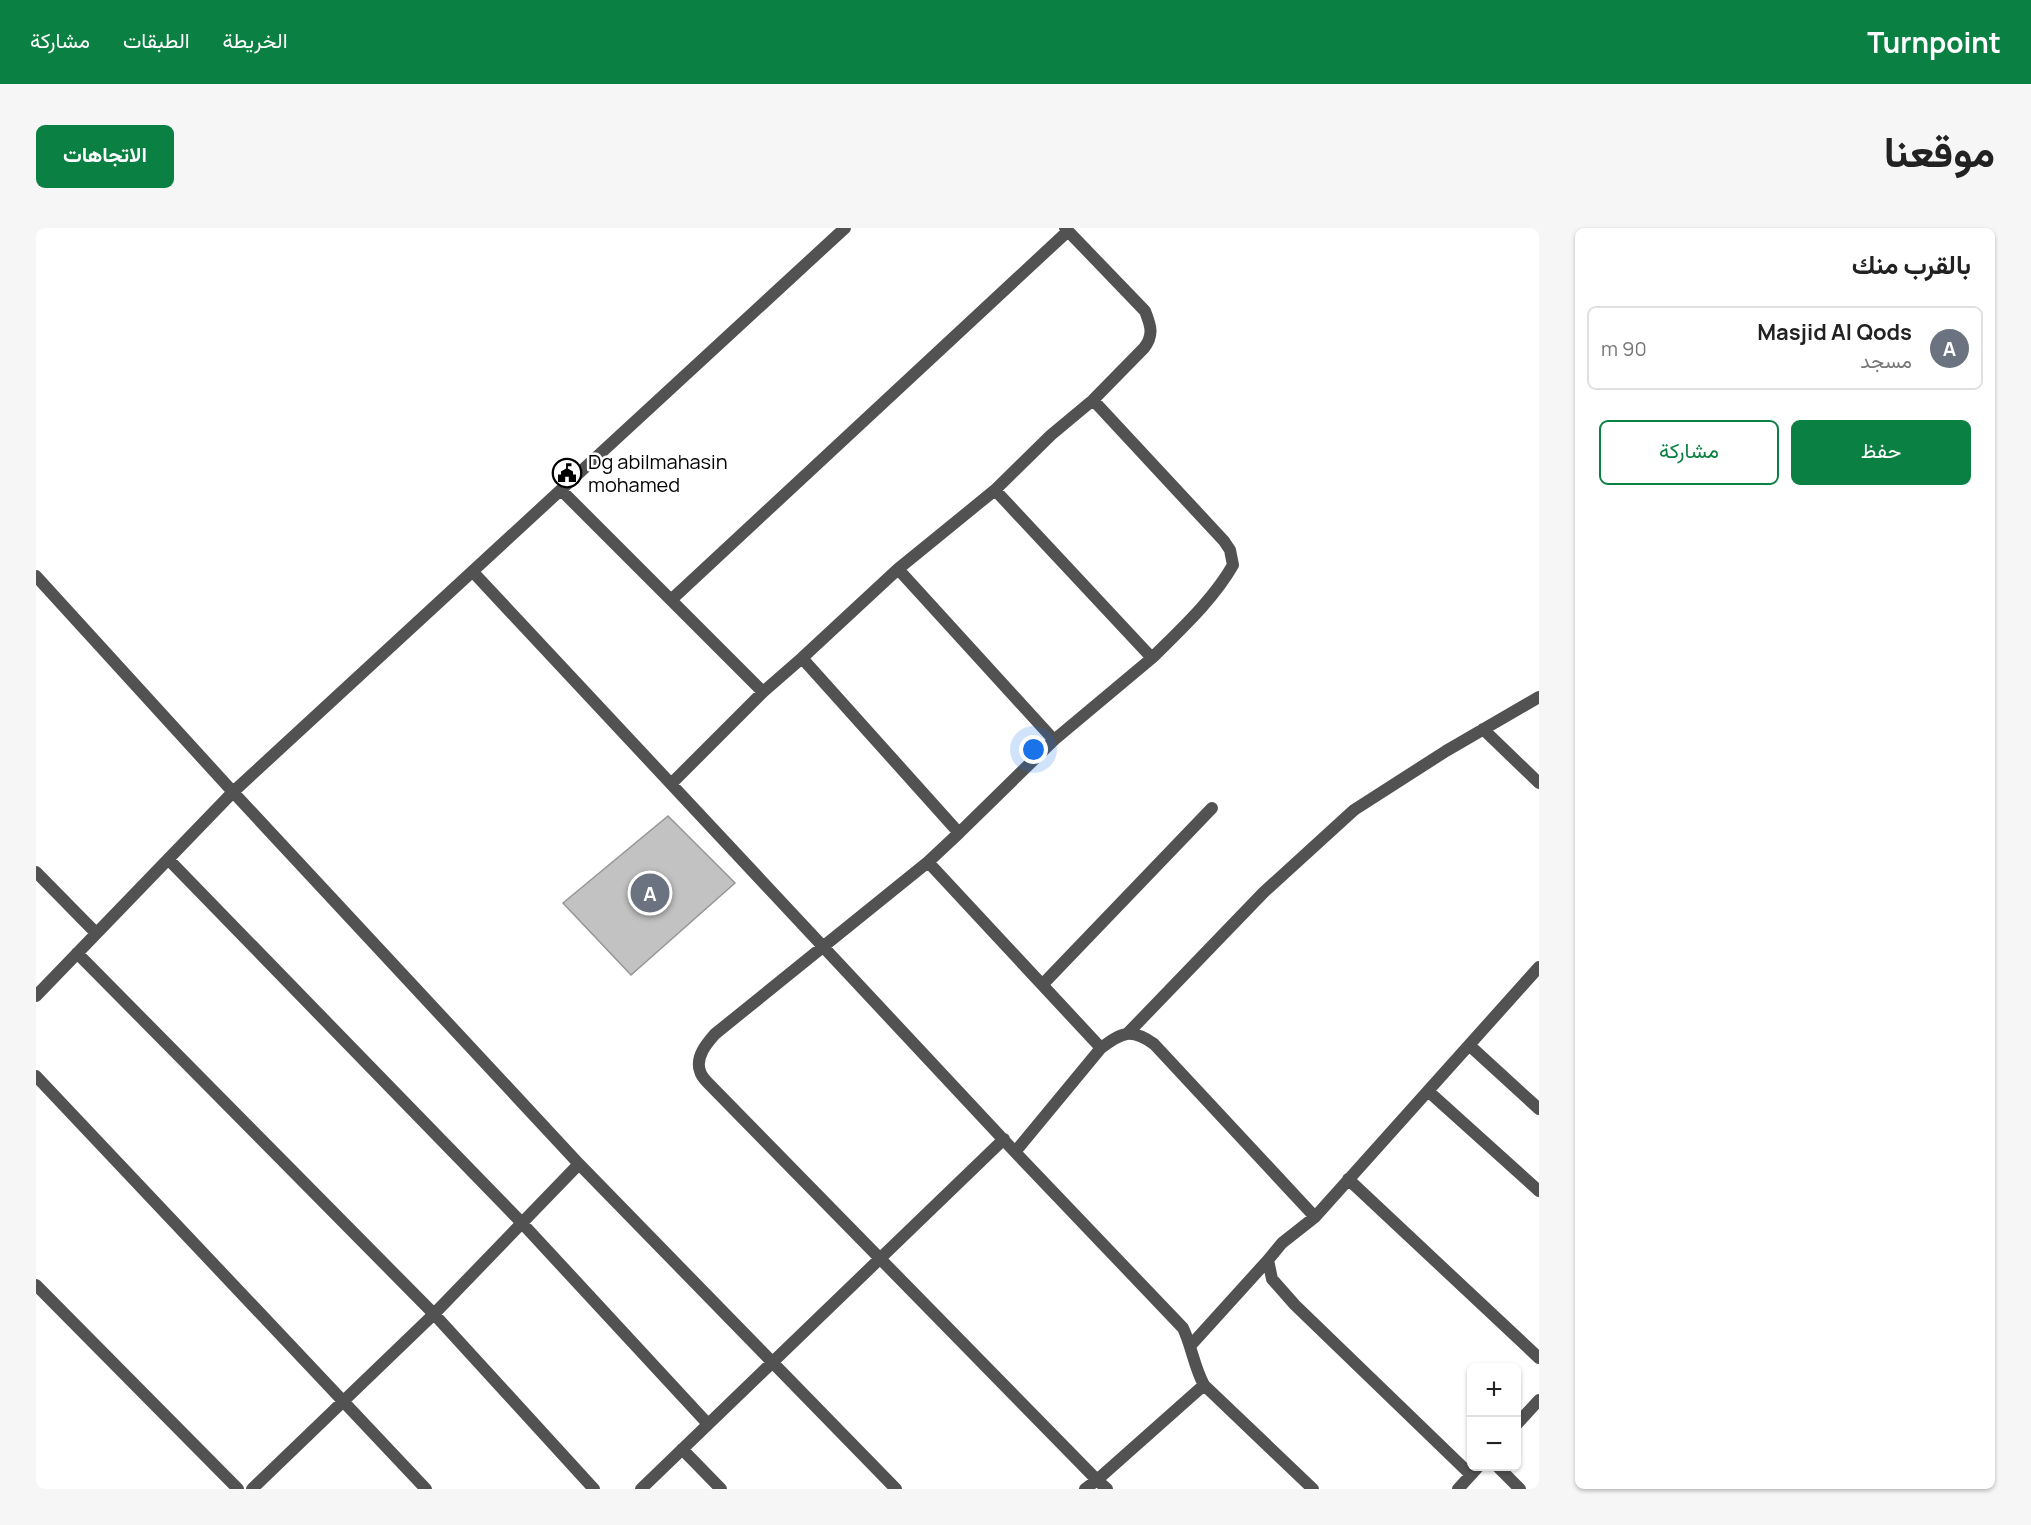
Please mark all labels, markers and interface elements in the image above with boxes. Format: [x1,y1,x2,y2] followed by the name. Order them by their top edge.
[1867,23,2001,61] text: Turnpoint
[30,26,90,54] text: مشاركة
[123,26,190,54] text: الطبقات
[223,26,288,54] text: الخريطة
[1884,122,1995,180] text: موقعنا
[36,125,174,188] button: الاتجاهات
[1852,246,1971,282] text: بالقرب منك
[1757,317,1912,347] text: Masjid Al Qods
[1601,335,1647,362] text: 90 m
[1943,335,1956,362] text: A
[1860,347,1912,374] text: مسجد
[1599,420,1779,485] button: مشاركة
[1791,420,1971,485] button: حفظ
[588,448,728,498] place label: Dg abilmahasin mohamed
[551,457,583,489] public building icon: Dg abilmahasin mohamed
[1019,735,1048,764] your location
[630,870,670,916] pin: A
[1467,1363,1521,1471] map controls
[1467,1363,1521,1417] button: +
[1467,1417,1521,1471] button: −

